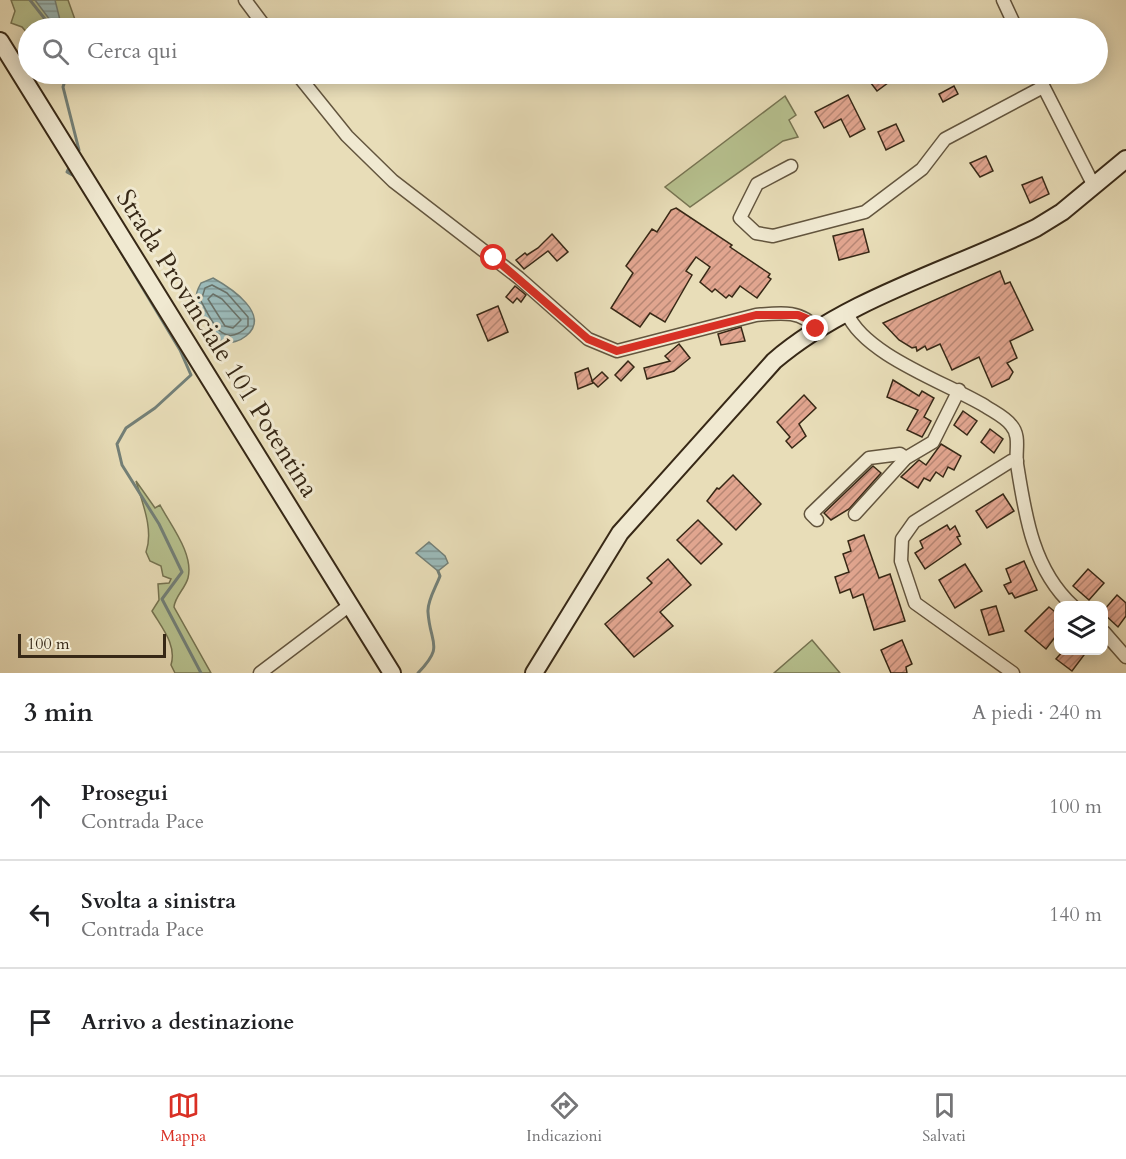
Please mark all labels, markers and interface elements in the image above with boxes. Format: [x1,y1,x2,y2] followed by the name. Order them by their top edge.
[18,18,1108,84] search box
[39,35,72,68] icon: search
[87,36,177,66] text: Cerca qui
[108,183,327,504] street label: Strada Provinciale 101 Potentina
[480,244,506,270] route start
[802,315,828,341] route end
[1054,601,1108,655] map controls
[1054,601,1108,655] button: layers
[18,631,166,658] scale bar
[27,633,69,655] text: 100 m
[24,695,93,730] text: 3 min
[972,699,1102,726] text: A piedi · 240 m
[81,778,168,808] text: Prosegui
[24,790,57,823] icon: ahead
[1049,793,1102,820] text: 100 m
[81,808,204,835] text: Contrada Pace
[81,886,236,916] text: Svolta a sinistra
[24,898,57,931] icon: left
[1049,901,1102,928] text: 140 m
[81,916,204,943] text: Contrada Pace
[24,1006,57,1039] icon: arrive
[81,1007,294,1037] text: Arrivo a destinazione
[160,1089,206,1147] tab: Mappa
[526,1089,602,1147] tab: Indicazioni
[922,1089,966,1147] tab: Salvati

